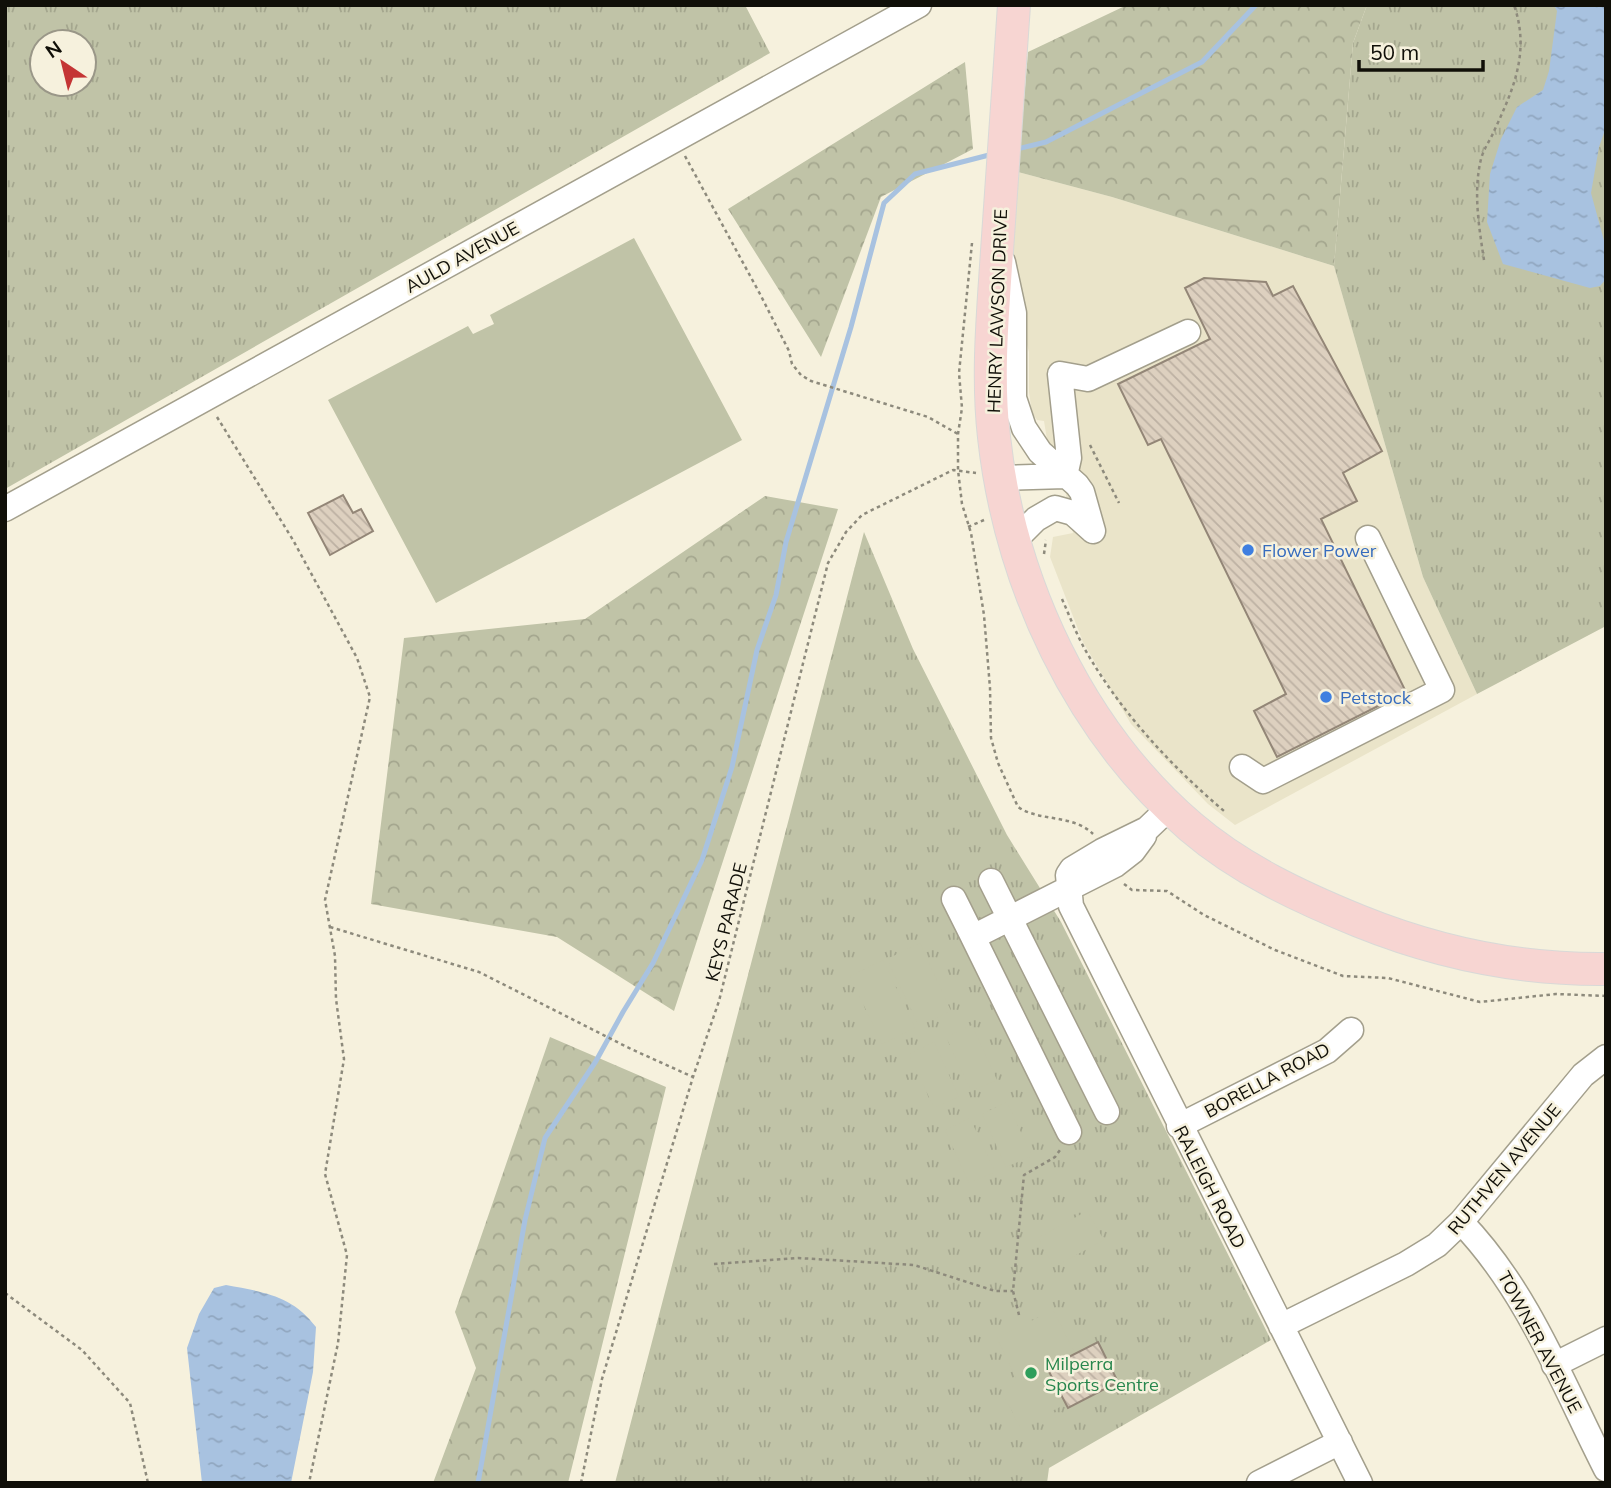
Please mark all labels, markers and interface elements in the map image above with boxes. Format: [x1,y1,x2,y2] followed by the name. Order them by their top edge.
[28,28,98,98] north arrow
[1359,28,1483,72] scale bar
[40,35,66,63] text: N
[1370,39,1419,65] text: 50 m
[982,209,1012,413] street label: HENRY LAWSON DRIVE
[401,216,523,298] street label: AULD AVENUE
[1262,539,1377,562] place label: Flower Power
[1240,542,1256,558] marker: Flower Power
[1340,686,1412,709] place label: Petstock
[1318,689,1334,705] marker: Petstock
[700,860,752,984] street label: KEYS PARADE
[1200,1037,1334,1123] street label: BORELLA ROAD
[1442,1099,1566,1239] street label: RUTHVEN AVENUE
[1169,1122,1251,1252] street label: RALEIGH ROAD
[1493,1267,1587,1417] street label: TOWNER AVENUE
[1045,1352,1159,1396] place label: Milperra Sports Centre
[1023,1365,1039,1381] marker: Milperra Sports Centre

